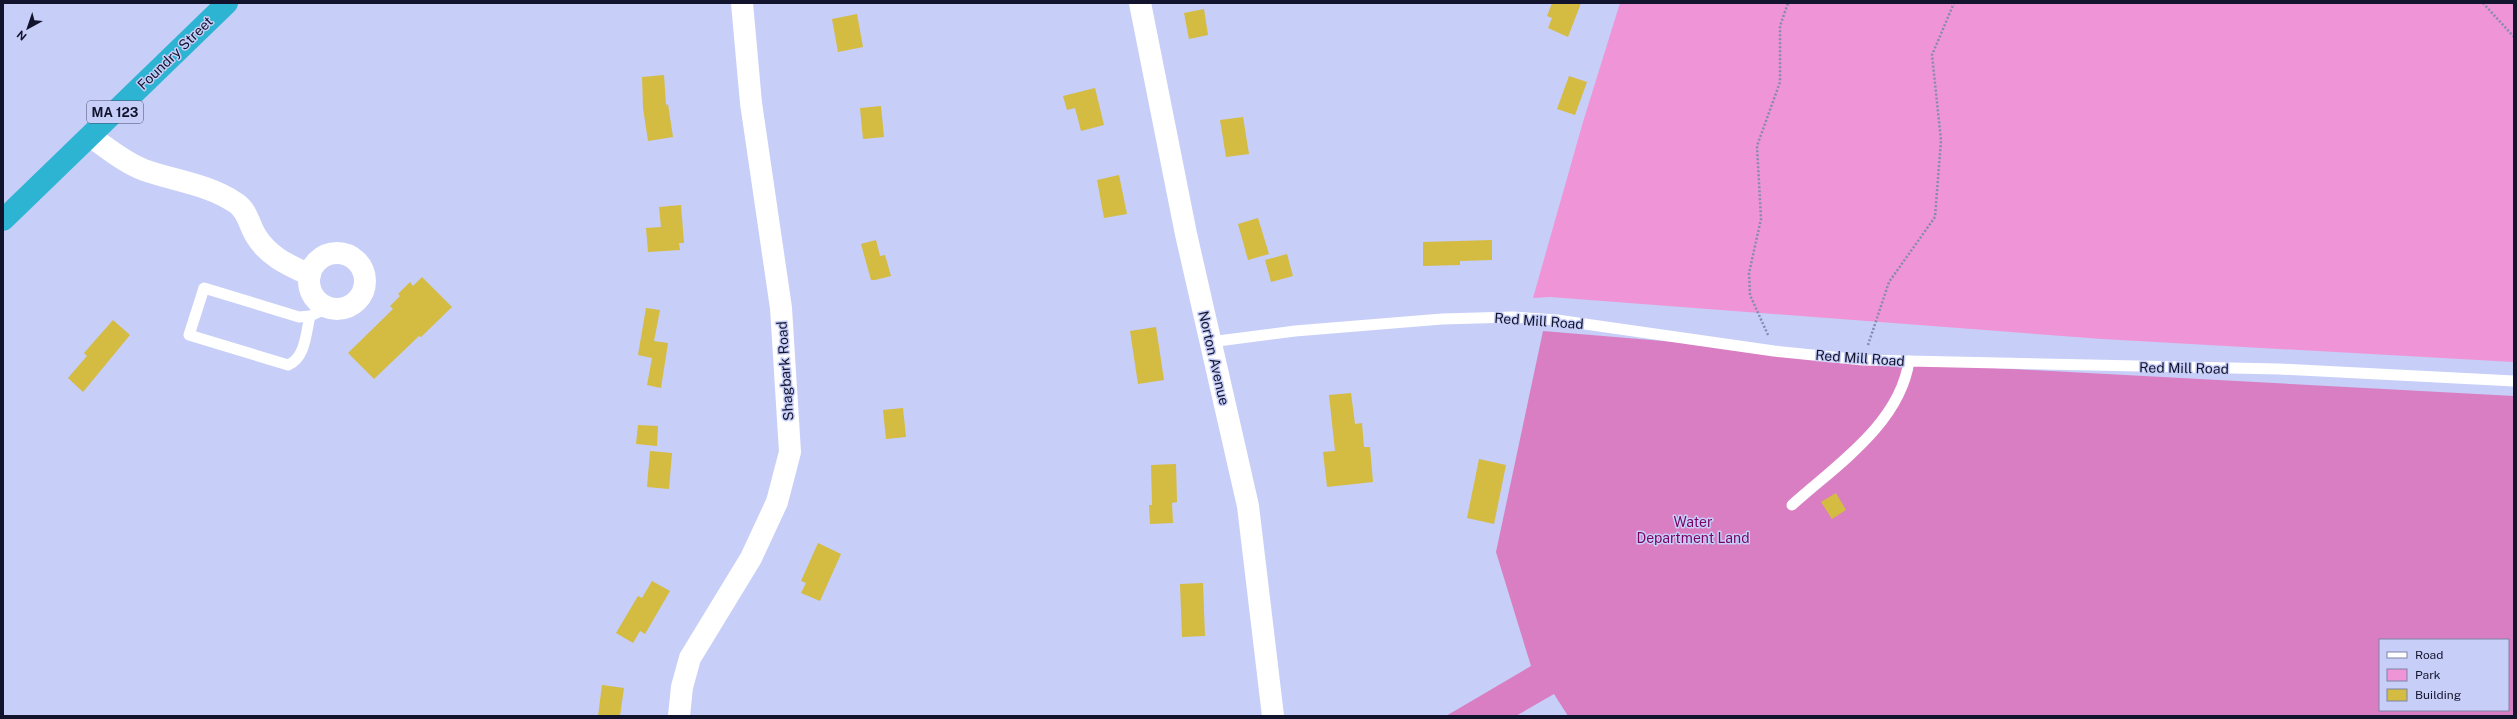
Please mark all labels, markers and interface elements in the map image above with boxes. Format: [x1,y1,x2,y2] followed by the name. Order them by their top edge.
[8,8,48,48] north arrow
[134,13,216,93] street label: Foundry Street
[14,28,29,43] text: N
[87,101,143,123] road number: MA 123
[1195,309,1233,407] street label: Norton Avenue
[1494,310,1584,332] street label: Red Mill Road
[774,321,796,421] street label: Shagbark Road
[1815,347,1905,369] street label: Red Mill Road
[2139,359,2229,377] street label: Red Mill Road
[1636,514,1750,546] park label: Water Department Land
[2379,639,2509,711] legend
[2415,648,2443,662] text: Road
[2415,668,2441,682] text: Park
[2415,688,2461,702] text: Building

